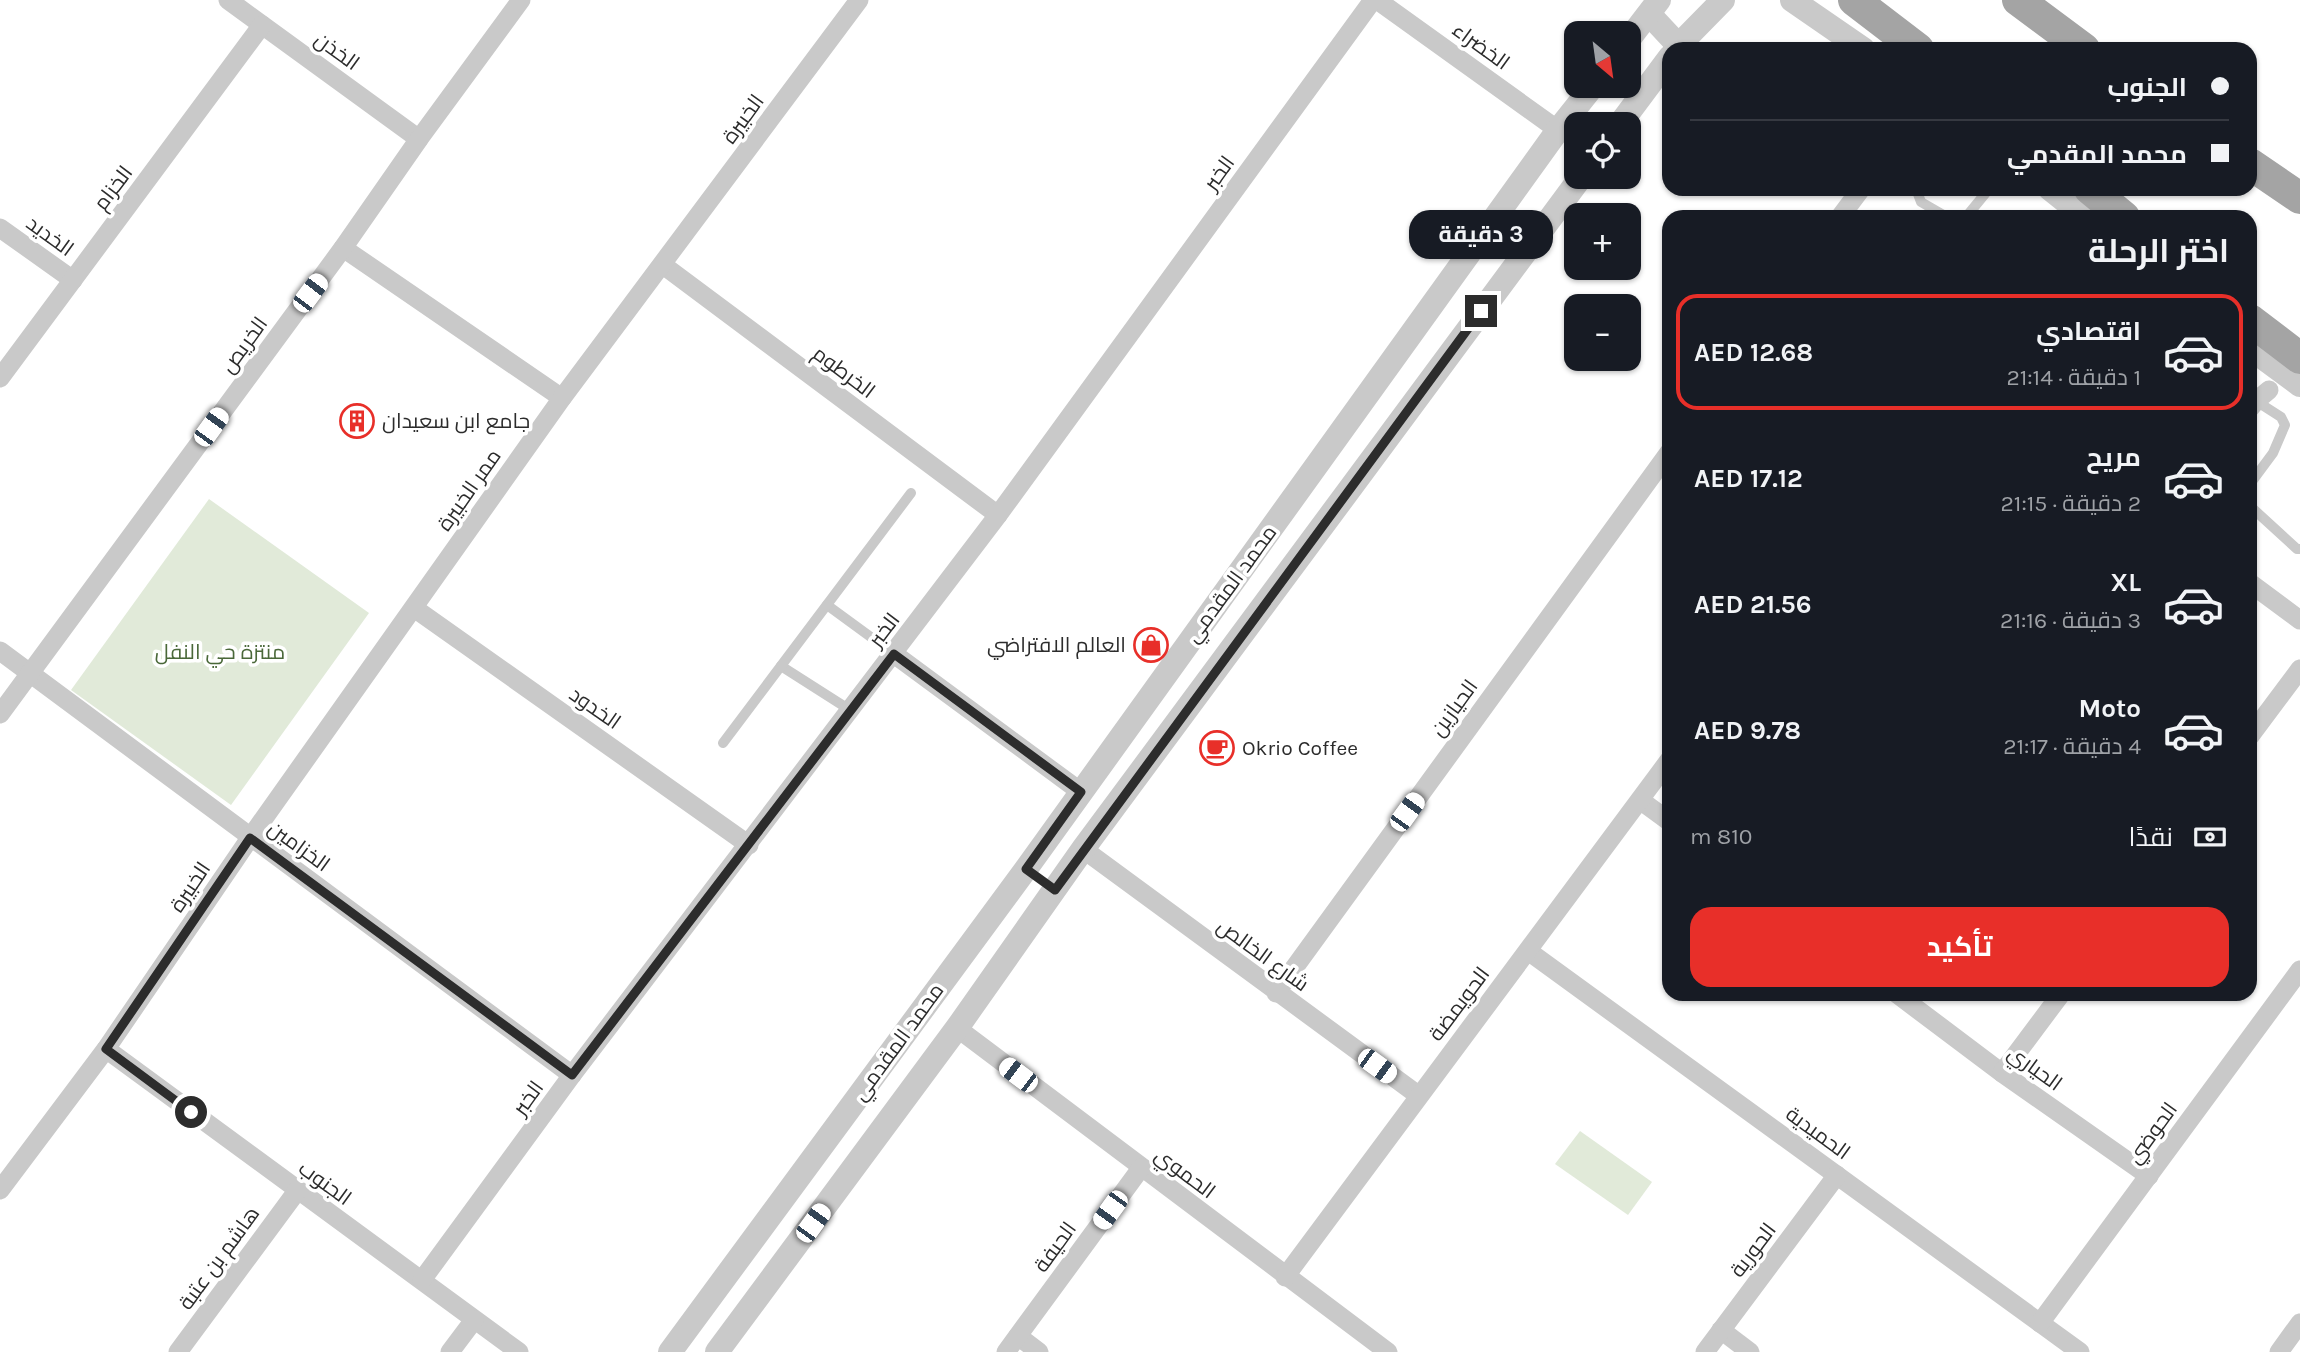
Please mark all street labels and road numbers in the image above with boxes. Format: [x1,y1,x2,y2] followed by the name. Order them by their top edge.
[1448,17,1514,75] street label: الخضراء
[309,27,364,76] street label: الخذن
[717,90,769,148] street label: الخبيرة
[1198,151,1239,196] street label: الخبر
[89,161,139,216] street label: الخزام
[22,211,78,261] street label: الخديد
[216,312,273,378] street label: الخريص
[807,341,880,405] street label: الخرطوم
[432,445,506,535] street label: ممر الخبيرة
[1180,521,1285,650] street label: محمد المقدمي
[863,608,905,653] street label: الخبر
[1425,675,1483,742] street label: الحيازين
[565,682,625,734] street label: الخدود
[263,816,335,877] street label: الخزامين
[165,857,215,917] street label: الخبيرة
[1211,914,1314,998] street label: شارع الخالص
[1424,962,1494,1046] street label: الحويمضة
[847,979,952,1108] street label: محمد المقدمي
[2001,1040,2067,1099] street label: الحياري
[507,1076,548,1121] street label: الخبر
[2122,1098,2185,1170] street label: الحوضي
[1781,1102,1855,1164] street label: الحميدية
[1148,1143,1220,1207] street label: الحموي
[294,1156,356,1210] street label: الجنوب
[174,1202,266,1315] street label: هاشم بن عتبة
[1029,1217,1081,1277] street label: الحيفة
[1725,1218,1781,1282] street label: الحورية

